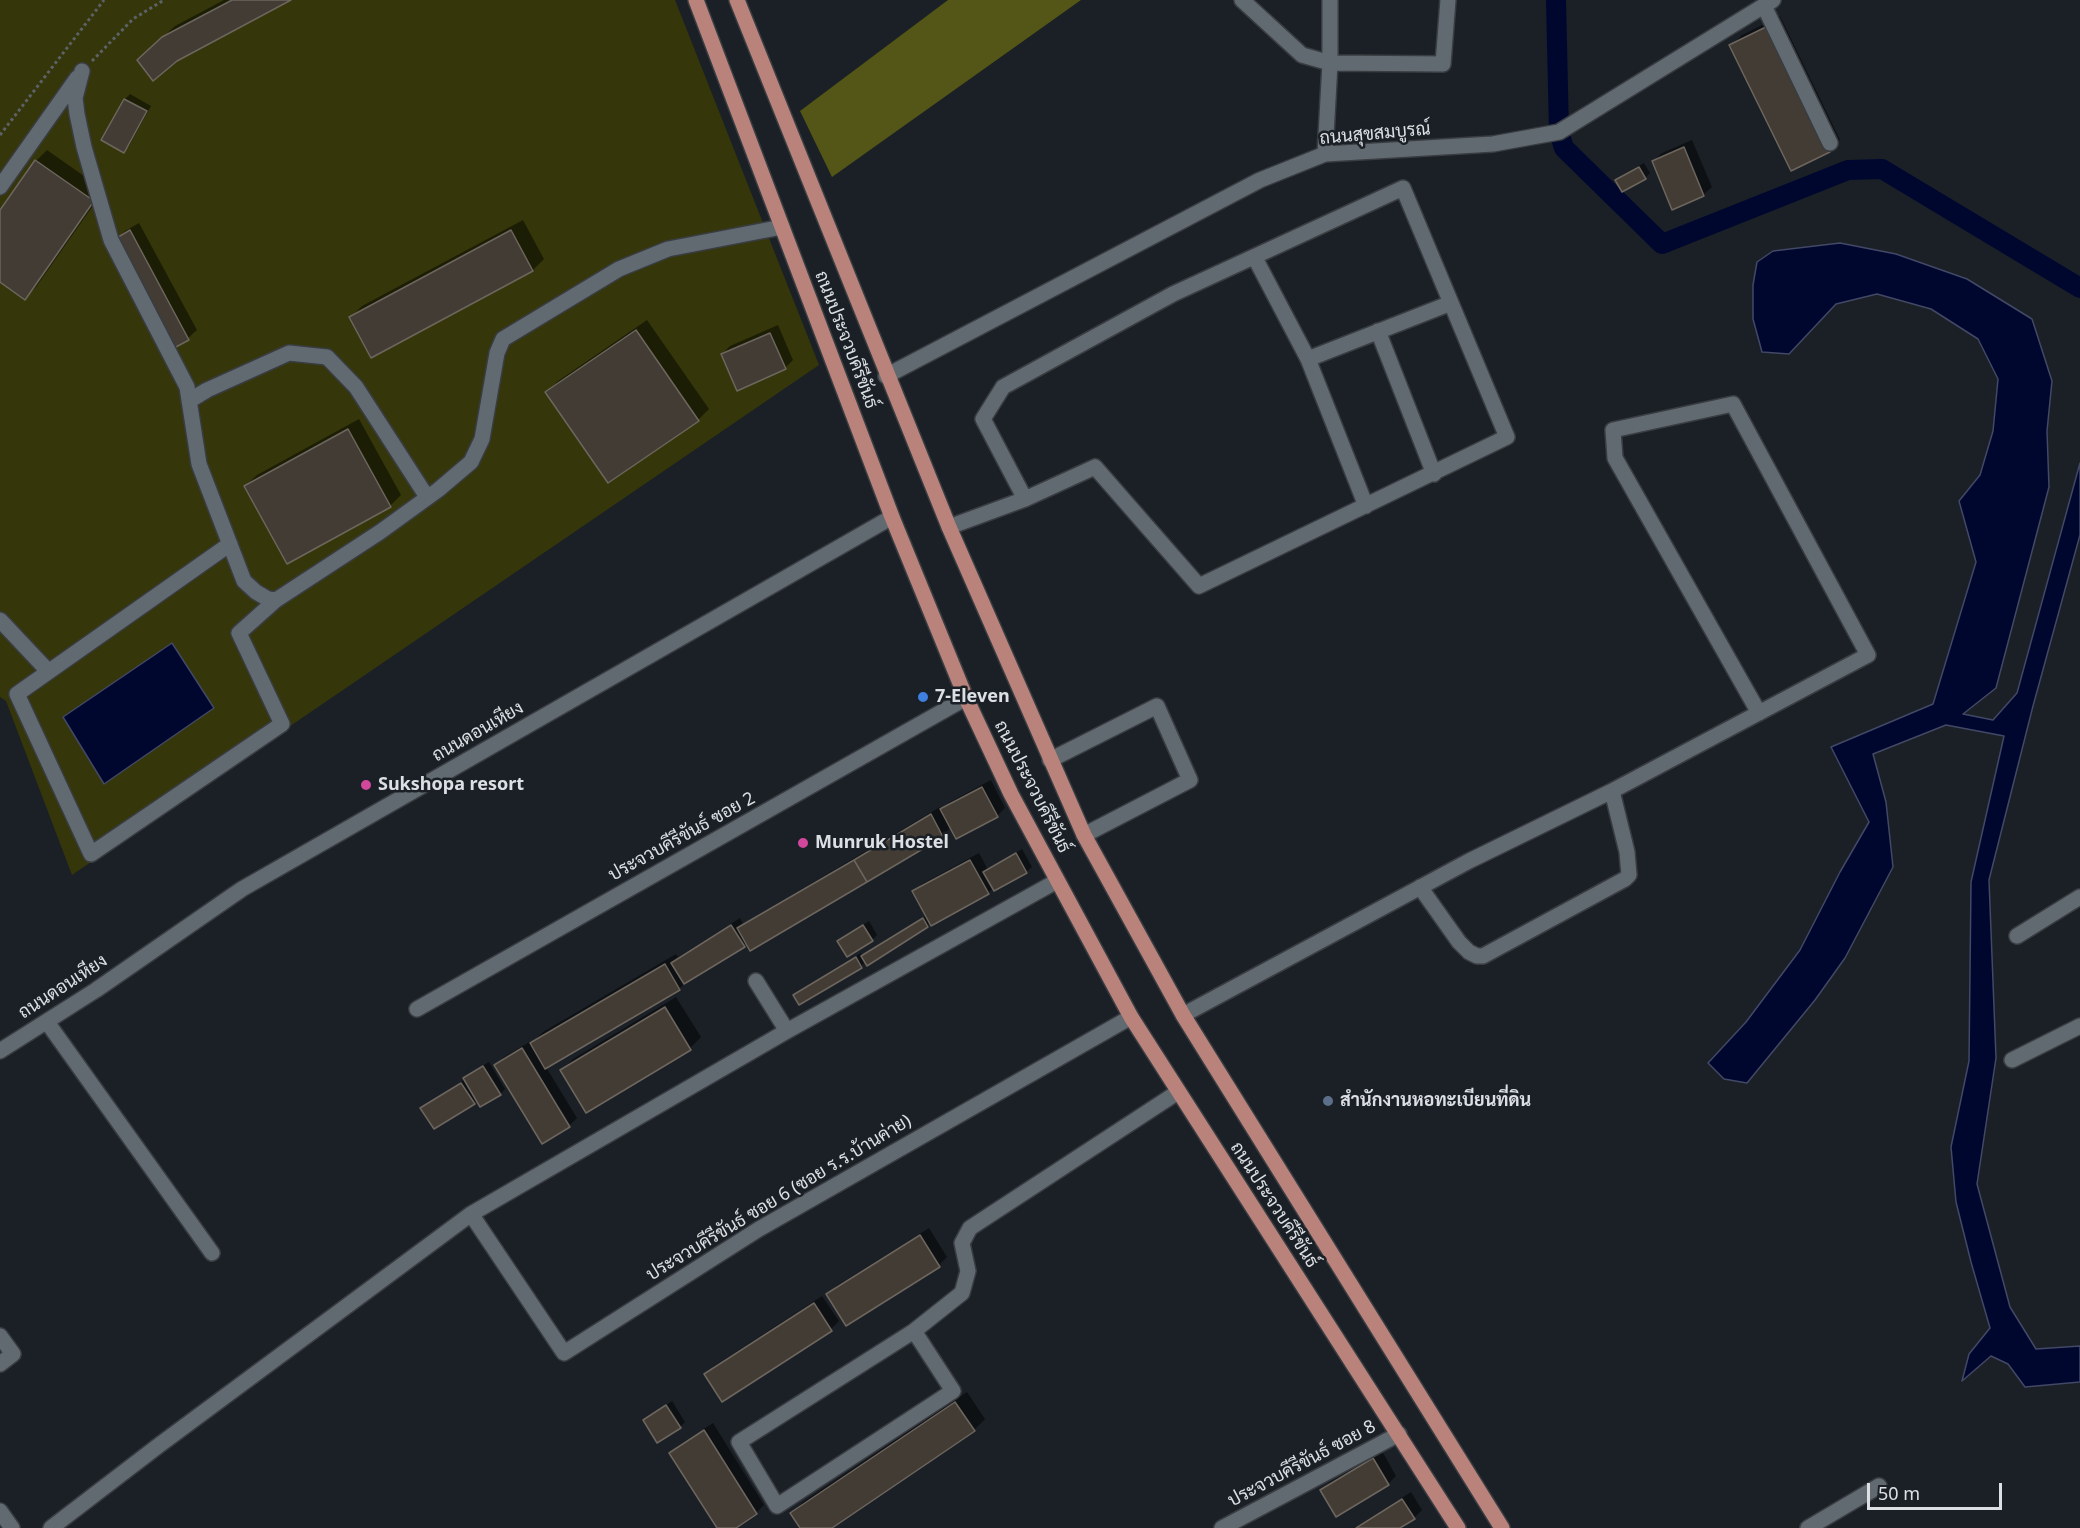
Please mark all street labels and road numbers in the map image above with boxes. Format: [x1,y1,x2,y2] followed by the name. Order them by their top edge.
[1319,118,1431,150] street label: ถนนสุขสมบูรณ์
[810,268,882,412] street label: ถนนประจวบคีรีขันธ์
[429,697,527,767] street label: ถนนดอนเหียง
[989,717,1075,857] street label: ถนนประจวบคีรีขันธ์
[605,788,759,886] street label: ประจวบคีรีขันธ์ ซอย 2
[15,950,111,1024] street label: ถนนดอนเหียง
[643,1110,915,1286] street label: ประจวบคีรีขันธ์ ซอย 6 (ซอย ร.ร.บ้านค่าย)
[1225,1138,1323,1272] street label: ถนนประจวบคีรีขันธ์
[1225,1416,1379,1512] street label: ประจวบคีรีขันธ์ ซอย 8

